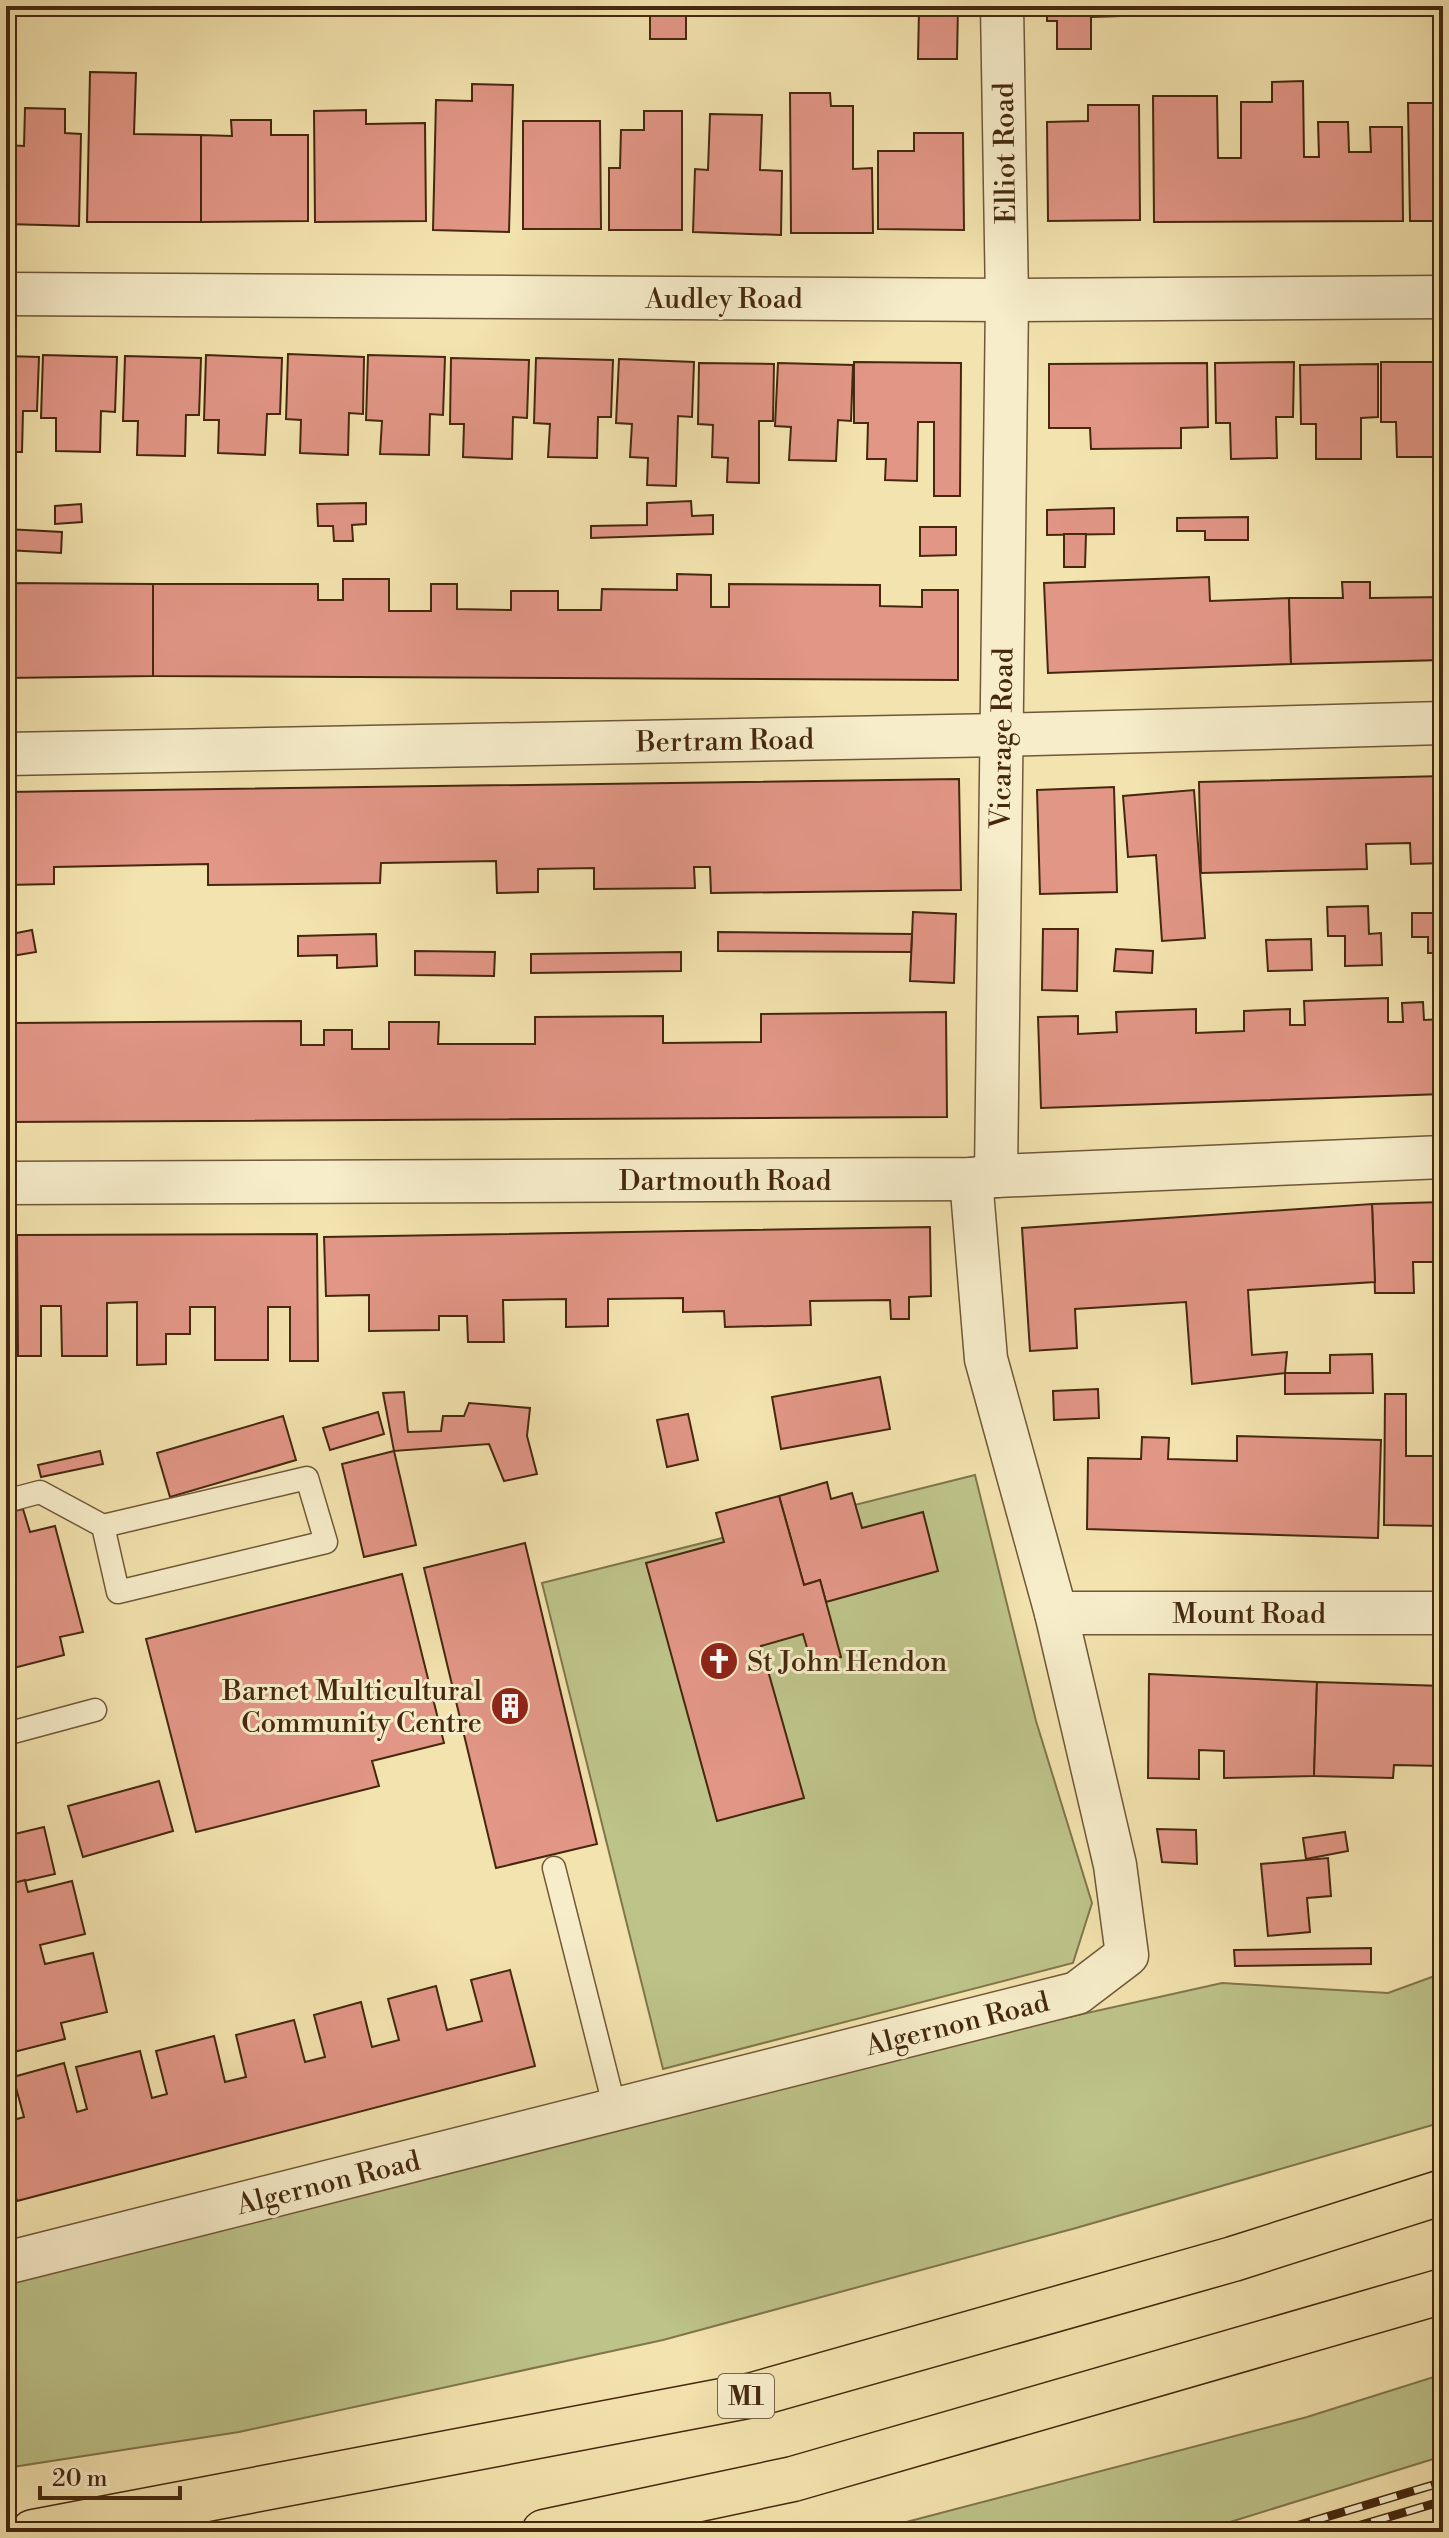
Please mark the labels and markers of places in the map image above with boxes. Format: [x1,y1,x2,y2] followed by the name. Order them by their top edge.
[698,1640,740,1682] church icon: St John Hendon
[747,1645,948,1680] place label: St John Hendon
[221,1674,482,1741] place label: Barnet Multicultural Community Centre
[489,1685,531,1727] building icon: Barnet Multicultural Community Centre

